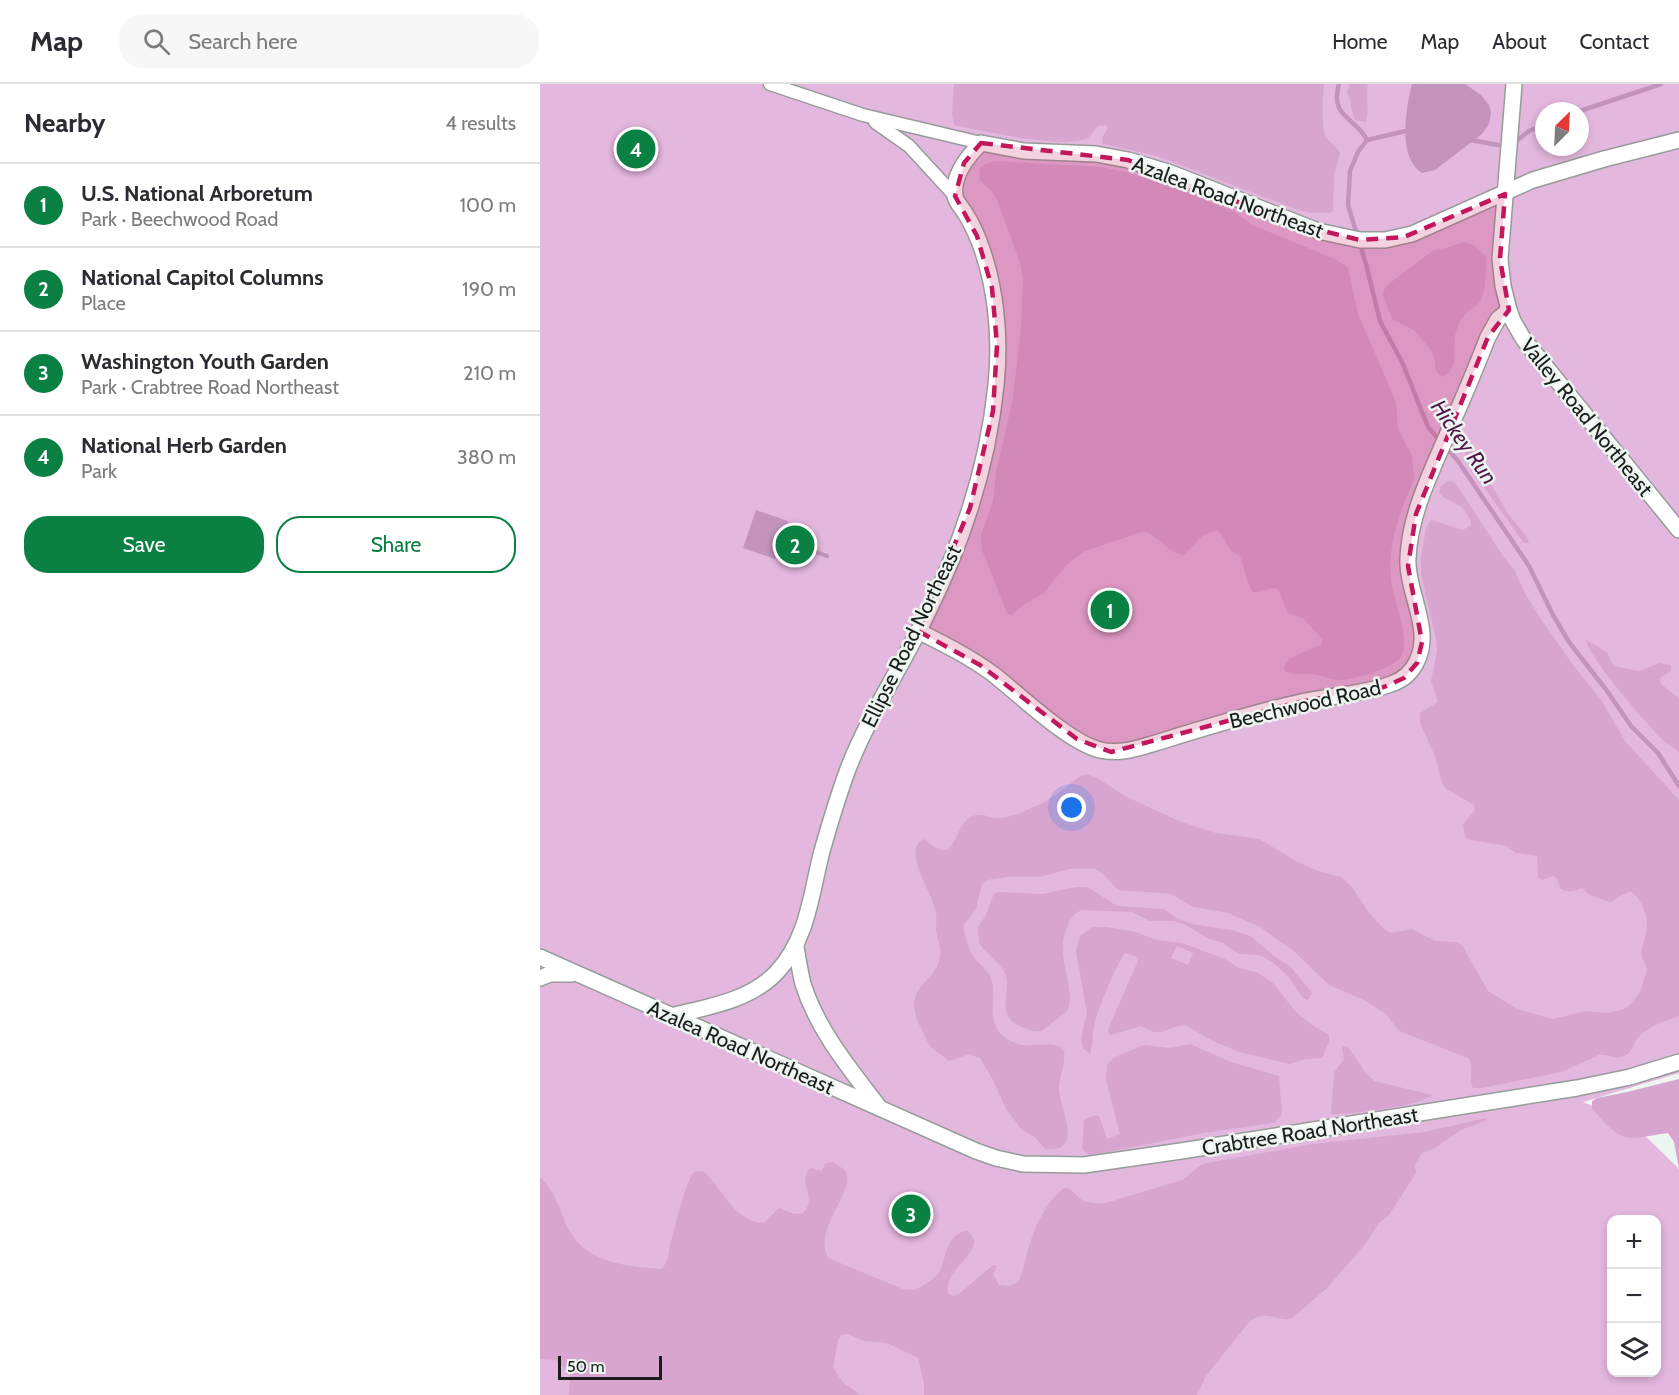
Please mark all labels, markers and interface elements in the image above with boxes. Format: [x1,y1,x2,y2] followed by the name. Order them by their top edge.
[119,14,539,68] search box
[30,24,83,58] text: Map
[140,25,173,58] icon: search
[188,28,297,55] text: Search here
[1332,29,1388,54] text: Home
[1421,29,1459,54] text: Map
[1492,29,1546,54] text: About
[1579,29,1649,54] text: Contact
[1535,102,1589,156] north arrow
[24,107,105,139] text: Nearby
[445,111,516,135] text: 4 results
[616,126,656,172] pin: 4
[1129,151,1327,243] street label: Azalea Road Northeast
[81,180,313,207] text: U.S. National Arboretum
[40,193,47,217] text: 1
[460,193,516,217] text: 100 m
[81,207,278,231] text: Park · Beechwood Road
[81,264,324,291] text: National Capitol Columns
[38,277,49,301] text: 2
[462,277,516,301] text: 190 m
[81,291,126,315] text: Place
[1516,333,1658,501] street label: Valley Road Northeast
[81,348,329,375] text: Washington Youth Garden
[38,361,49,385] text: 3
[463,361,516,385] text: 210 m
[81,375,339,399] text: Park · Crabtree Road Northeast
[1425,395,1503,489] water label: Hickey Run
[81,432,287,459] text: National Herb Garden
[37,445,50,469] text: 4
[457,445,516,469] text: 380 m
[81,459,117,483] text: Park
[24,516,264,573] button: Save
[276,516,516,573] button: Share
[776,522,814,568] pin: 2
[856,541,966,731] street label: Ellipse Road Northeast
[1090,588,1130,632] pin: 1
[1227,674,1383,734] street label: Beechwood Road
[1057,793,1086,822] your location
[644,995,838,1099] street label: Azalea Road Northeast
[1200,1102,1420,1160] street label: Crabtree Road Northeast
[892,1192,931,1236] pin: 3
[1607,1215,1661,1377] map controls
[1607,1215,1661,1269] button: +
[1607,1269,1661,1323] button: −
[1607,1323,1661,1377] button: layers
[558,1353,662,1380] scale bar
[567,1357,604,1376] text: 50 m

